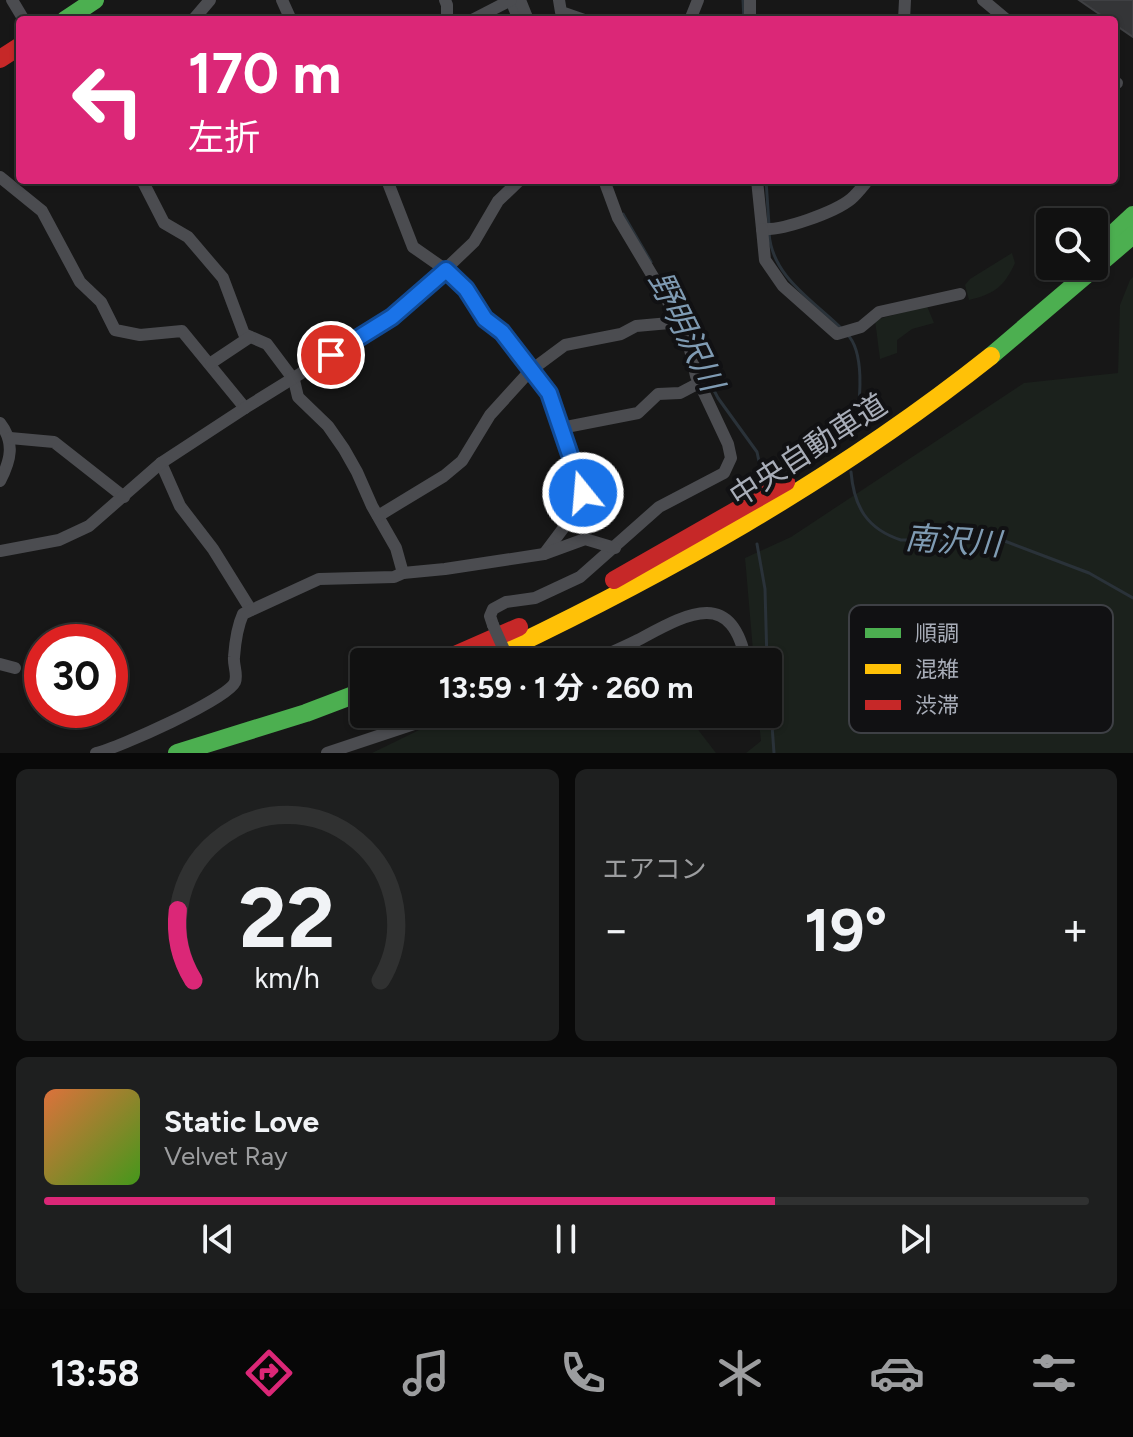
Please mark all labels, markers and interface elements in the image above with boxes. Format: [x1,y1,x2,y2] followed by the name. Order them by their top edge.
[188,40,341,107] text: 170 m
[56,48,160,152] icon: left
[188,116,260,159] text: 左折
[1036,208,1108,280] map controls
[1036,208,1108,280] button: search
[641,265,732,400] water label: 野明沢川
[297,321,365,389] pin
[309,333,353,377] icon: arrive
[722,385,894,515] street label: 中央自動車道
[541,451,625,535] position arrow
[904,519,1005,564] water label: 南沢川
[849,605,1113,733] legend
[915,620,959,647] text: 順調
[24,624,128,728] speed limit sign: 30
[915,656,959,683] text: 混雑
[439,669,693,706] text: 13:59 · 1 分 · 260 m
[915,692,959,719] text: 渋滞
[603,853,707,885] text: エアコン
[239,868,335,968] text: 22
[804,894,887,966] text: 19°
[603,903,630,956] text: −
[1062,903,1089,956] text: +
[255,961,320,995] text: km/h
[164,1103,319,1140] text: Static Love
[164,1140,288,1172] text: Velvet Ray
[196,1217,240,1261] icon: previous
[544,1217,588,1261] icon: pause
[893,1217,937,1261] icon: next
[241,1345,297,1401] icon: directions
[398,1345,454,1401] icon: music
[555,1345,611,1401] icon: phone
[712,1345,768,1401] icon: climate
[869,1345,925,1401] icon: car
[1026,1345,1082,1401] icon: filters
[51,1352,140,1395] text: 13:58

